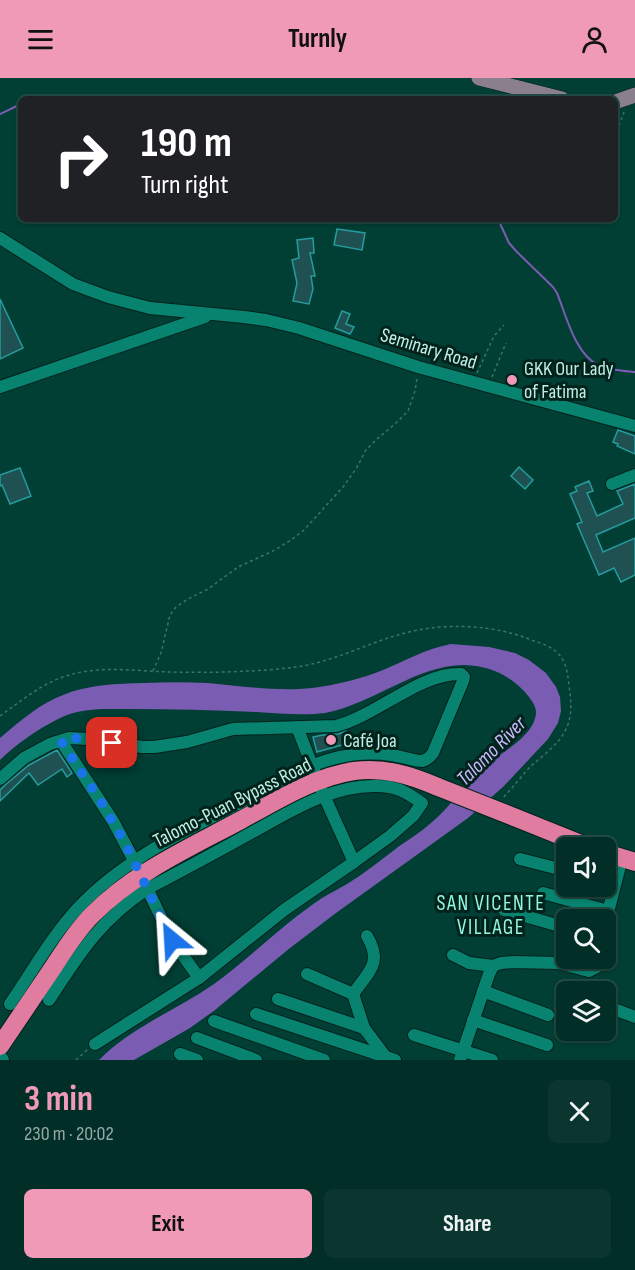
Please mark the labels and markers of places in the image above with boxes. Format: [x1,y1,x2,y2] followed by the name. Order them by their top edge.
[524,357,614,404] place label: GKK Our Lady of Fatima
[505,373,519,387] marker: GKK Our Lady of Fatima
[86,717,137,768] pin
[343,729,397,753] place label: Café Joa
[324,733,338,747] marker: Café Joa

